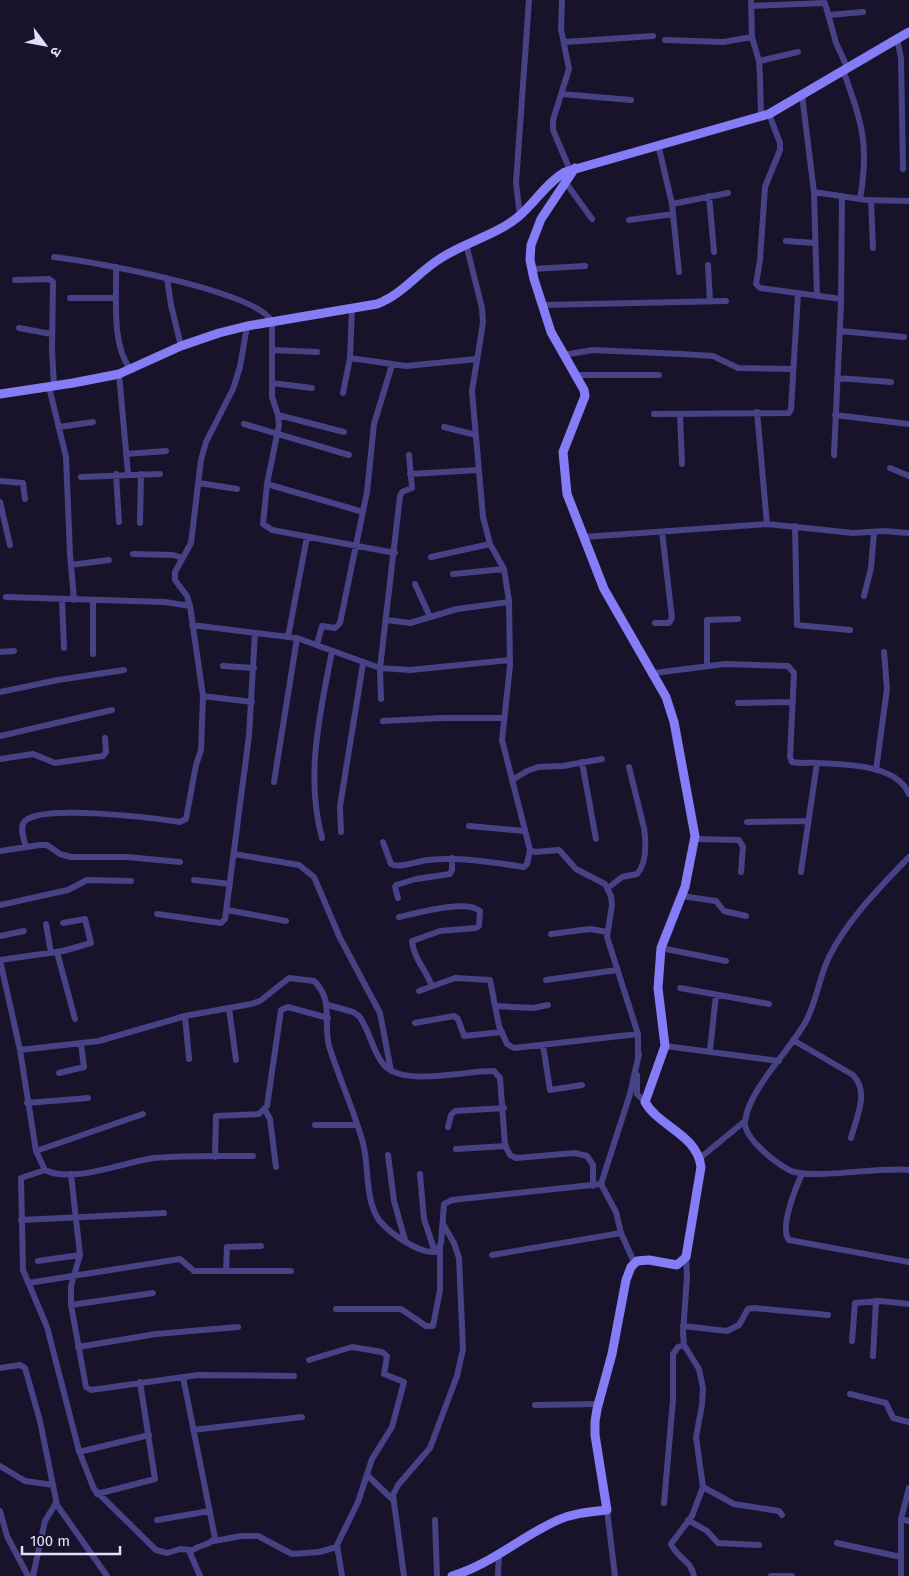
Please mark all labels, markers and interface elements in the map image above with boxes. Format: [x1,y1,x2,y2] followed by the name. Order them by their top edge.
[20,20,70,70] north arrow
[46,44,65,60] text: उ
[22,1524,120,1556] scale bar
[30,1532,70,1550] text: 100 m

